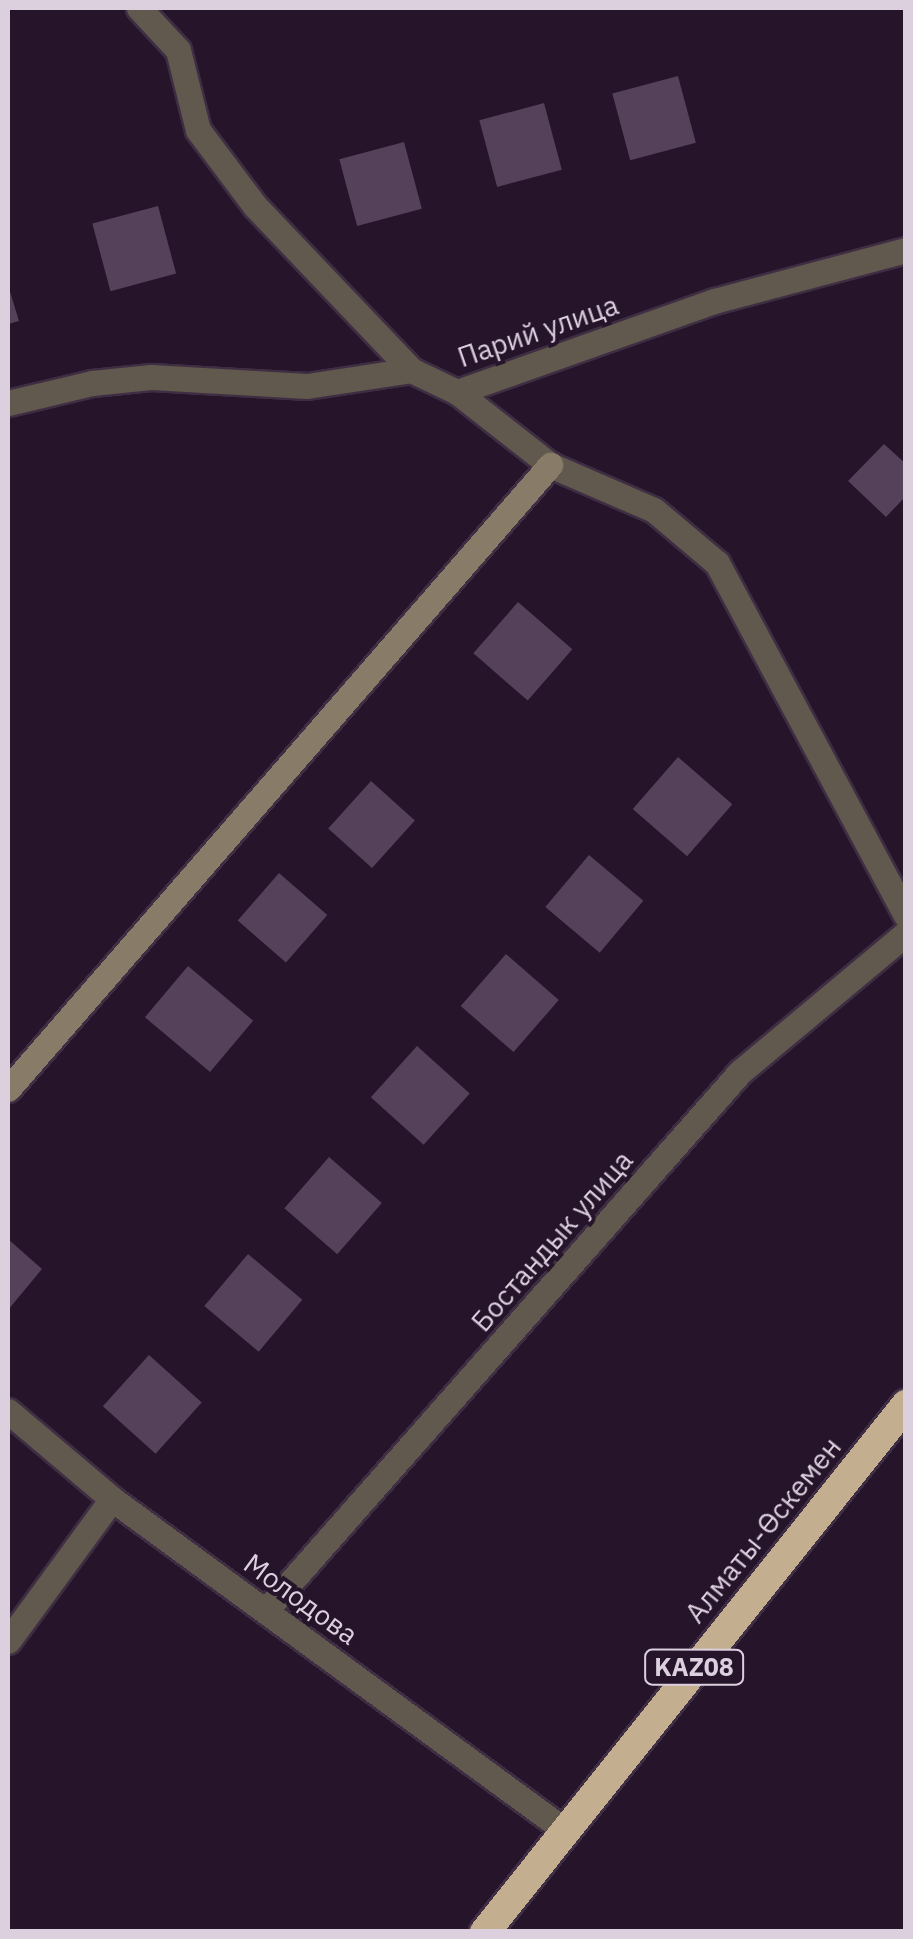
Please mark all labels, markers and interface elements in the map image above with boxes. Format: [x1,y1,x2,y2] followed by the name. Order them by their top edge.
[453,288,623,374] street label: Парий улица
[464,1144,640,1338] street label: Бостандык улица
[678,1431,848,1629] street label: Алматы-Өскемен
[237,1546,365,1652] street label: Молодова
[644,1647,744,1687] road number: KAZ08

